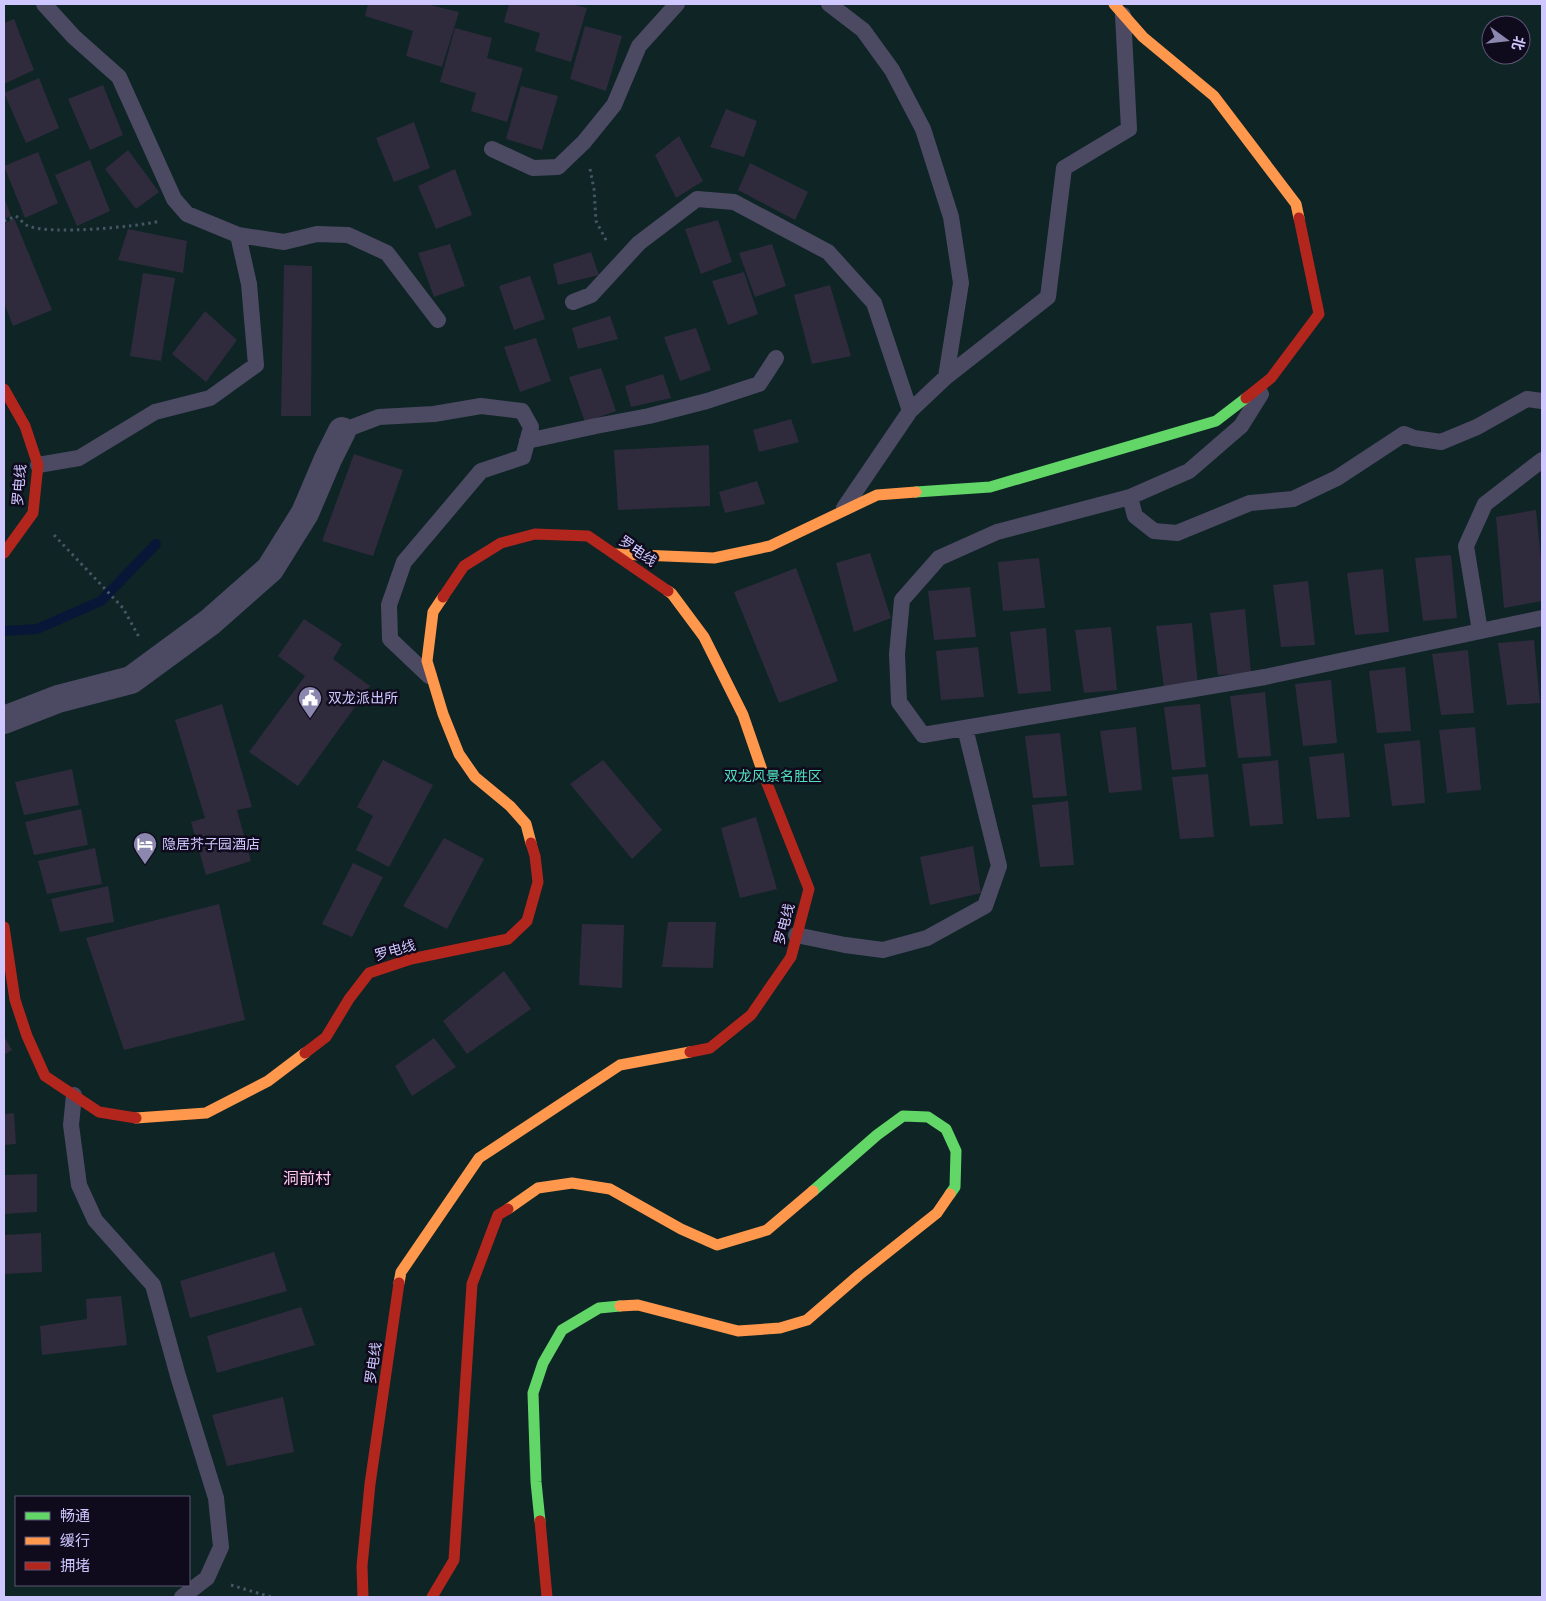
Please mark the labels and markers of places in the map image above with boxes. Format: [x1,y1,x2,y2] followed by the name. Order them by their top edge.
[297,685,323,719] public building icon: 双龙派出所
[328,689,398,706] place label: 双龙派出所
[132,831,158,865] hotel icon: 隐居芥子园酒店
[162,835,260,852] place label: 隐居芥子园酒店

